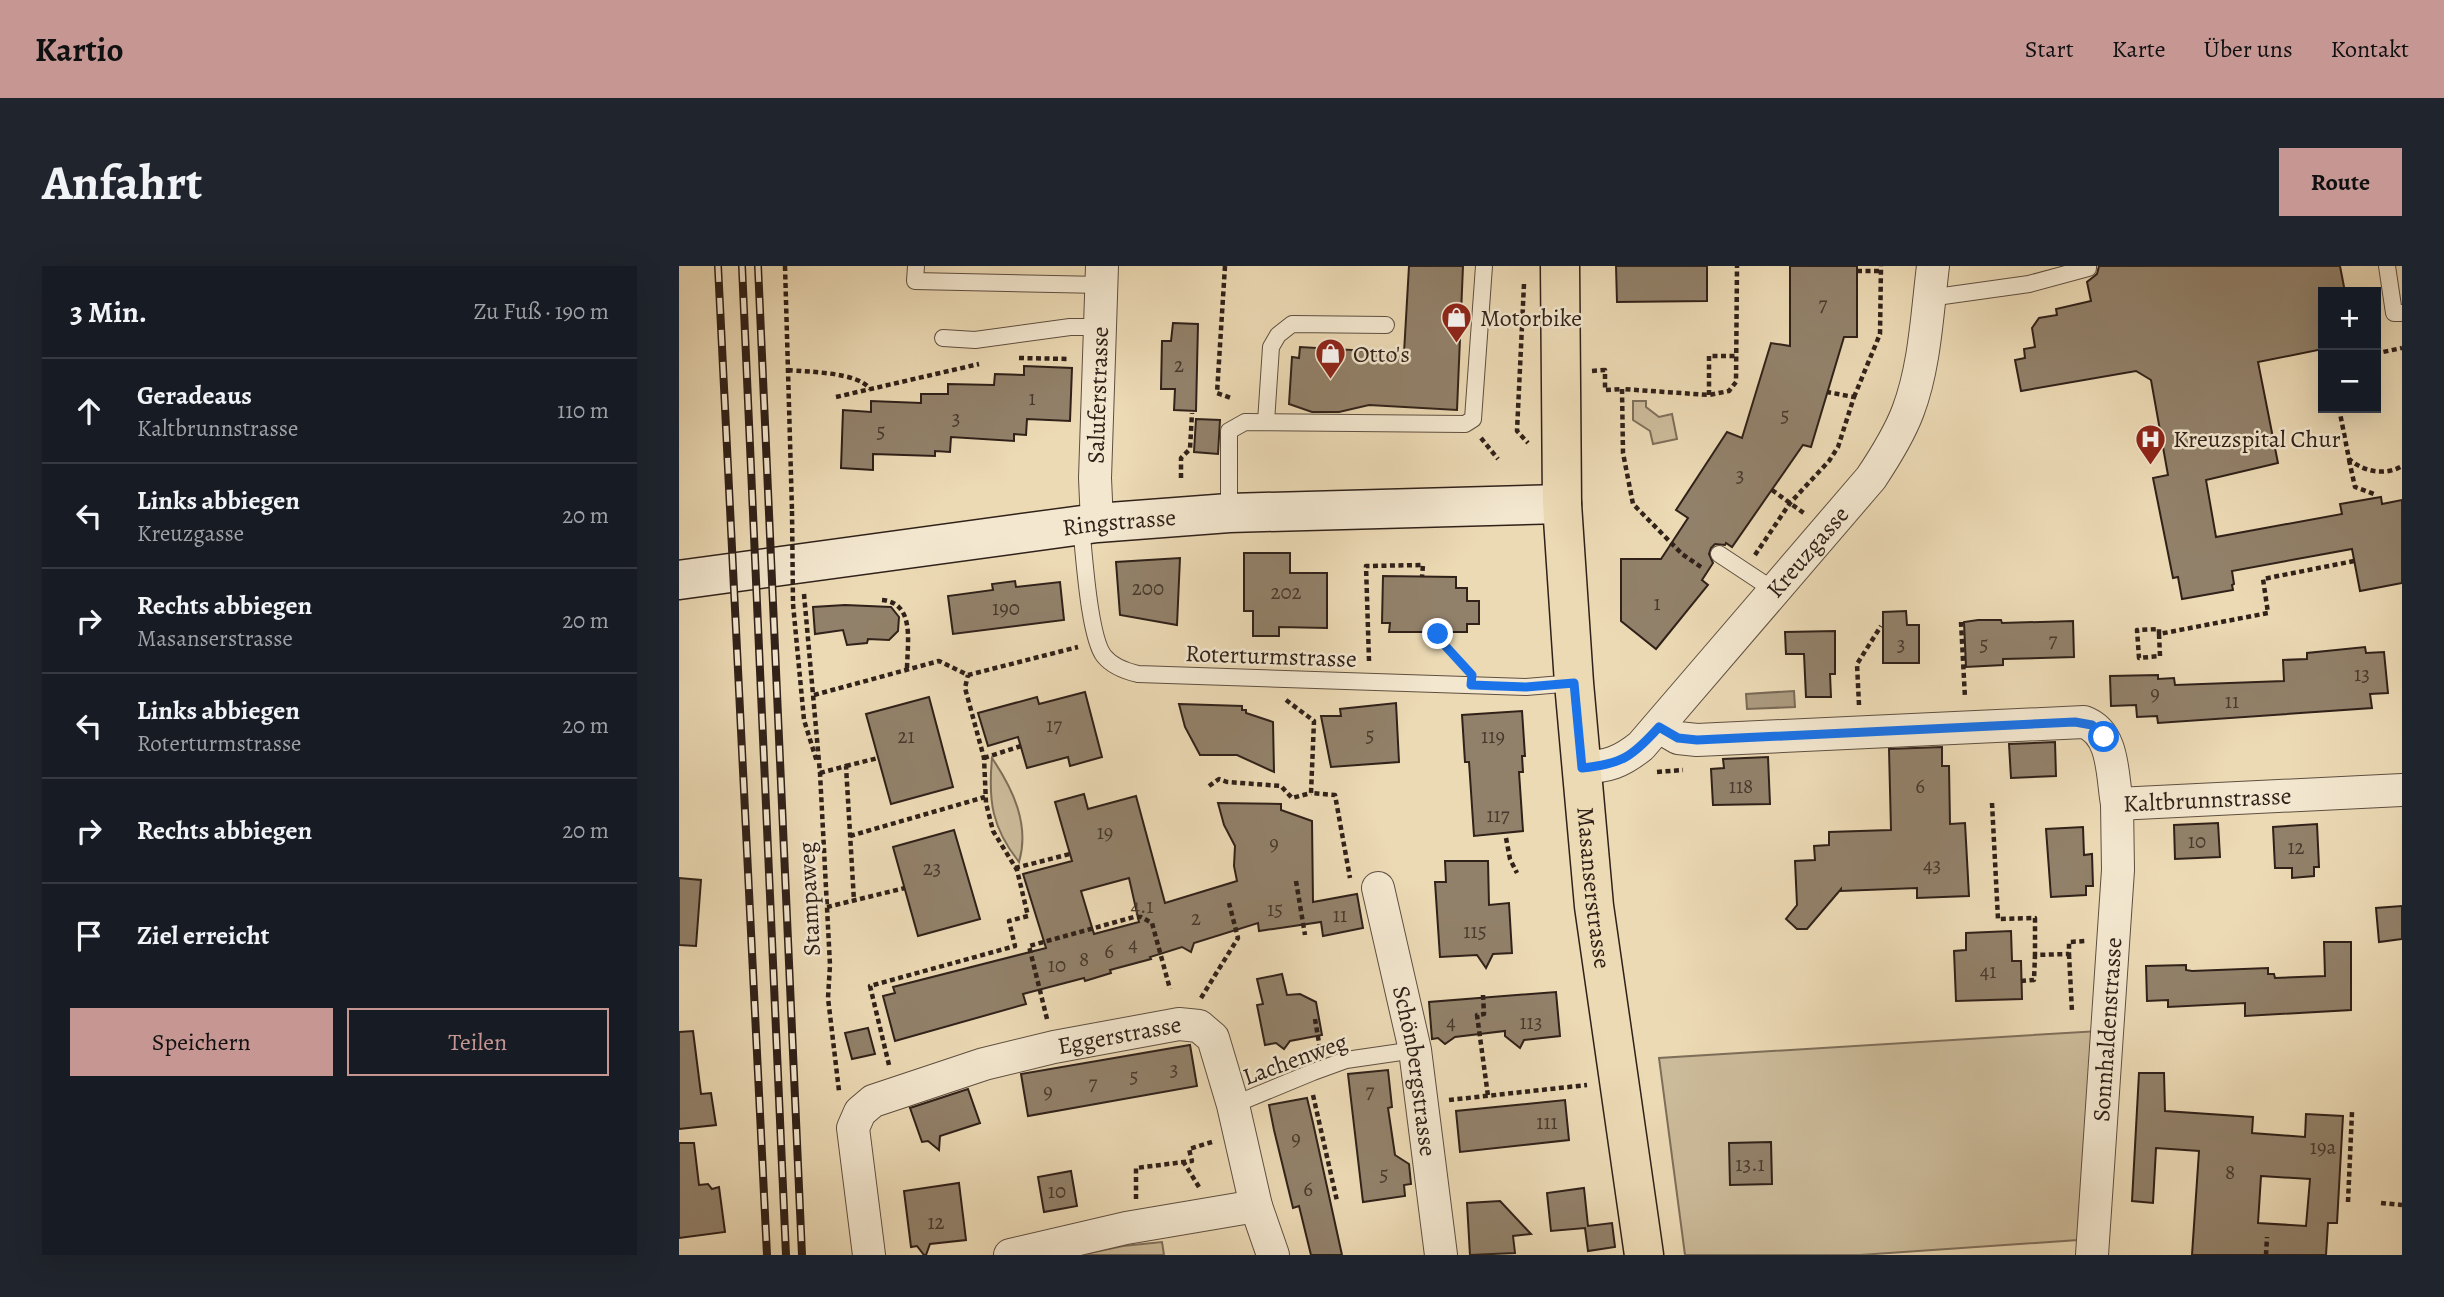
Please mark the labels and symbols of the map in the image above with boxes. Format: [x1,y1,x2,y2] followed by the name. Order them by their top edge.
[1819,290,1828,318] house number: 7
[1440,301,1474,345] shop icon: Motorbike
[1480,302,1582,334] place label: Motorbike
[1079,326,1116,464] street label: Saluferstrasse
[1313,337,1347,381] shop icon: Otto's
[1353,338,1410,370] place label: Otto's
[1174,351,1184,379] house number: 2
[1028,384,1036,412] house number: 1
[1780,401,1790,429] house number: 5
[952,404,960,432] house number: 3
[876,417,886,445] house number: 5
[2133,422,2167,466] hospital icon: Kreuzspital Chur
[2173,423,2341,455] place label: Kreuzspital Chur
[1736,461,1744,489] house number: 3
[1759,499,1856,605] street label: Kreuzgasse
[1060,501,1177,544] street label: Ringstrasse
[1132,574,1164,602] house number: 200
[1270,578,1302,606] house number: 202
[1653,589,1661,617] house number: 1
[992,594,1020,622] house number: 190
[1422,618,1453,649] route end
[2049,626,2058,654] house number: 7
[1897,630,1905,658] house number: 3
[1979,630,1989,658] house number: 5
[1185,637,1357,675] street label: Roterturmstrasse
[2354,660,2370,688] house number: 13
[2150,679,2160,707] house number: 9
[2225,687,2239,715] house number: 11
[1046,711,1062,739] house number: 17
[1365,721,1375,749] house number: 5
[2088,721,2119,752] route start
[897,722,915,750] house number: 21
[1481,722,1505,750] house number: 119
[1729,772,1753,800] house number: 118
[1915,772,1925,800] house number: 6
[2122,779,2292,820] street label: Kaltbrunnstrasse
[1486,801,1510,829] house number: 117
[1569,805,1619,971] street label: Masanserstrasse
[1097,818,1113,846] house number: 19
[2188,827,2206,855] house number: 10
[1269,829,1279,857] house number: 9
[2287,833,2305,861] house number: 12
[790,841,828,957] street label: Stampaweg
[1923,851,1941,879] house number: 43
[923,854,941,882] house number: 23
[1130,892,1154,920] house number: 4.1
[1267,895,1283,923] house number: 15
[1333,901,1347,929] house number: 11
[1191,904,1201,932] house number: 2
[1463,917,1487,945] house number: 115
[1128,930,1138,958] house number: 4
[2085,936,2129,1123] street label: Sonnhaldenstrasse
[1104,937,1114,965] house number: 6
[1079,945,1089,973] house number: 8
[1048,951,1066,979] house number: 10
[1980,957,1996,985] house number: 41
[1385,983,1444,1158] street label: Schönbergstrasse
[1055,1008,1184,1062] street label: Eggerstrasse
[1446,1008,1456,1036] house number: 4
[1519,1008,1543,1036] house number: 113
[1238,1025,1352,1093] street label: Lachenweg
[1170,1055,1178,1083] house number: 3
[1129,1062,1139,1090] house number: 5
[1089,1069,1098,1097] house number: 7
[1043,1077,1053,1105] house number: 9
[1366,1077,1375,1105] house number: 7
[1536,1108,1558,1136] house number: 111
[1291,1124,1301,1152] house number: 9
[2310,1133,2336,1161] house number: 19a
[1735,1150,1765,1178] house number: 13.1
[2225,1158,2235,1186] house number: 8
[1379,1160,1389,1188] house number: 5
[1303,1175,1313,1203] house number: 6
[1048,1177,1066,1205] house number: 10
[927,1208,945,1236] house number: 12

